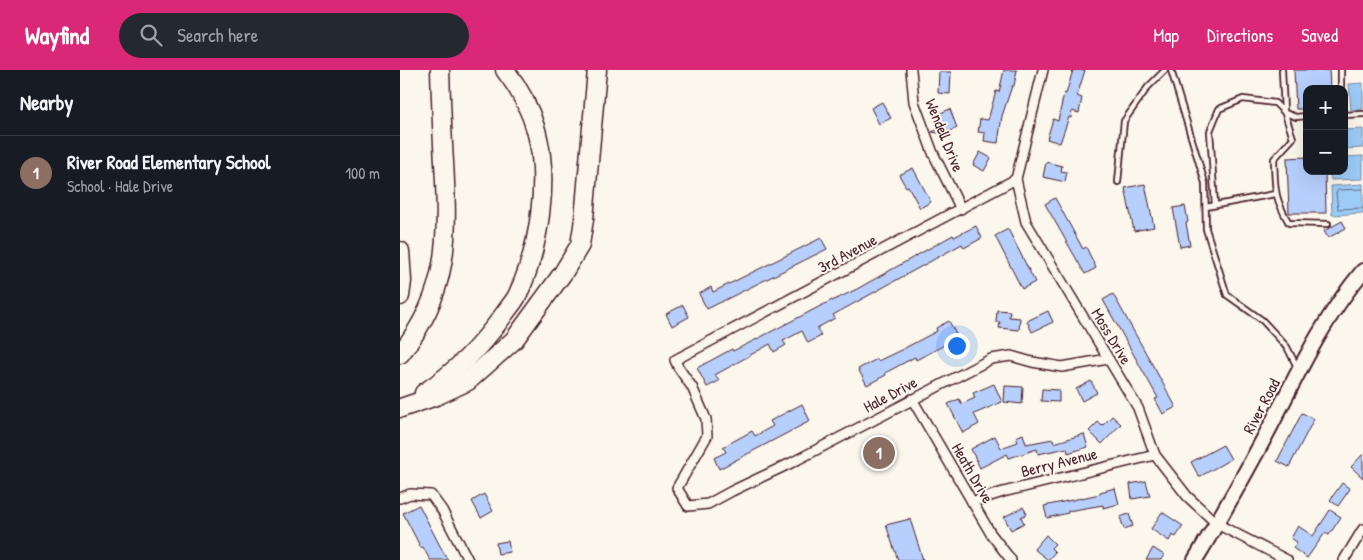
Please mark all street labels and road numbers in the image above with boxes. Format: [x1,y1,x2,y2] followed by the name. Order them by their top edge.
[920,95,970,175] street label: Wendell Drive
[814,228,881,278] street label: 3rd Avenue
[1087,304,1138,369] street label: Moss Drive
[859,370,921,417] street label: Hale Drive
[1237,374,1285,438] street label: River Road
[947,439,999,508] street label: Heath Drive
[1019,442,1100,482] street label: Berry Avenue

